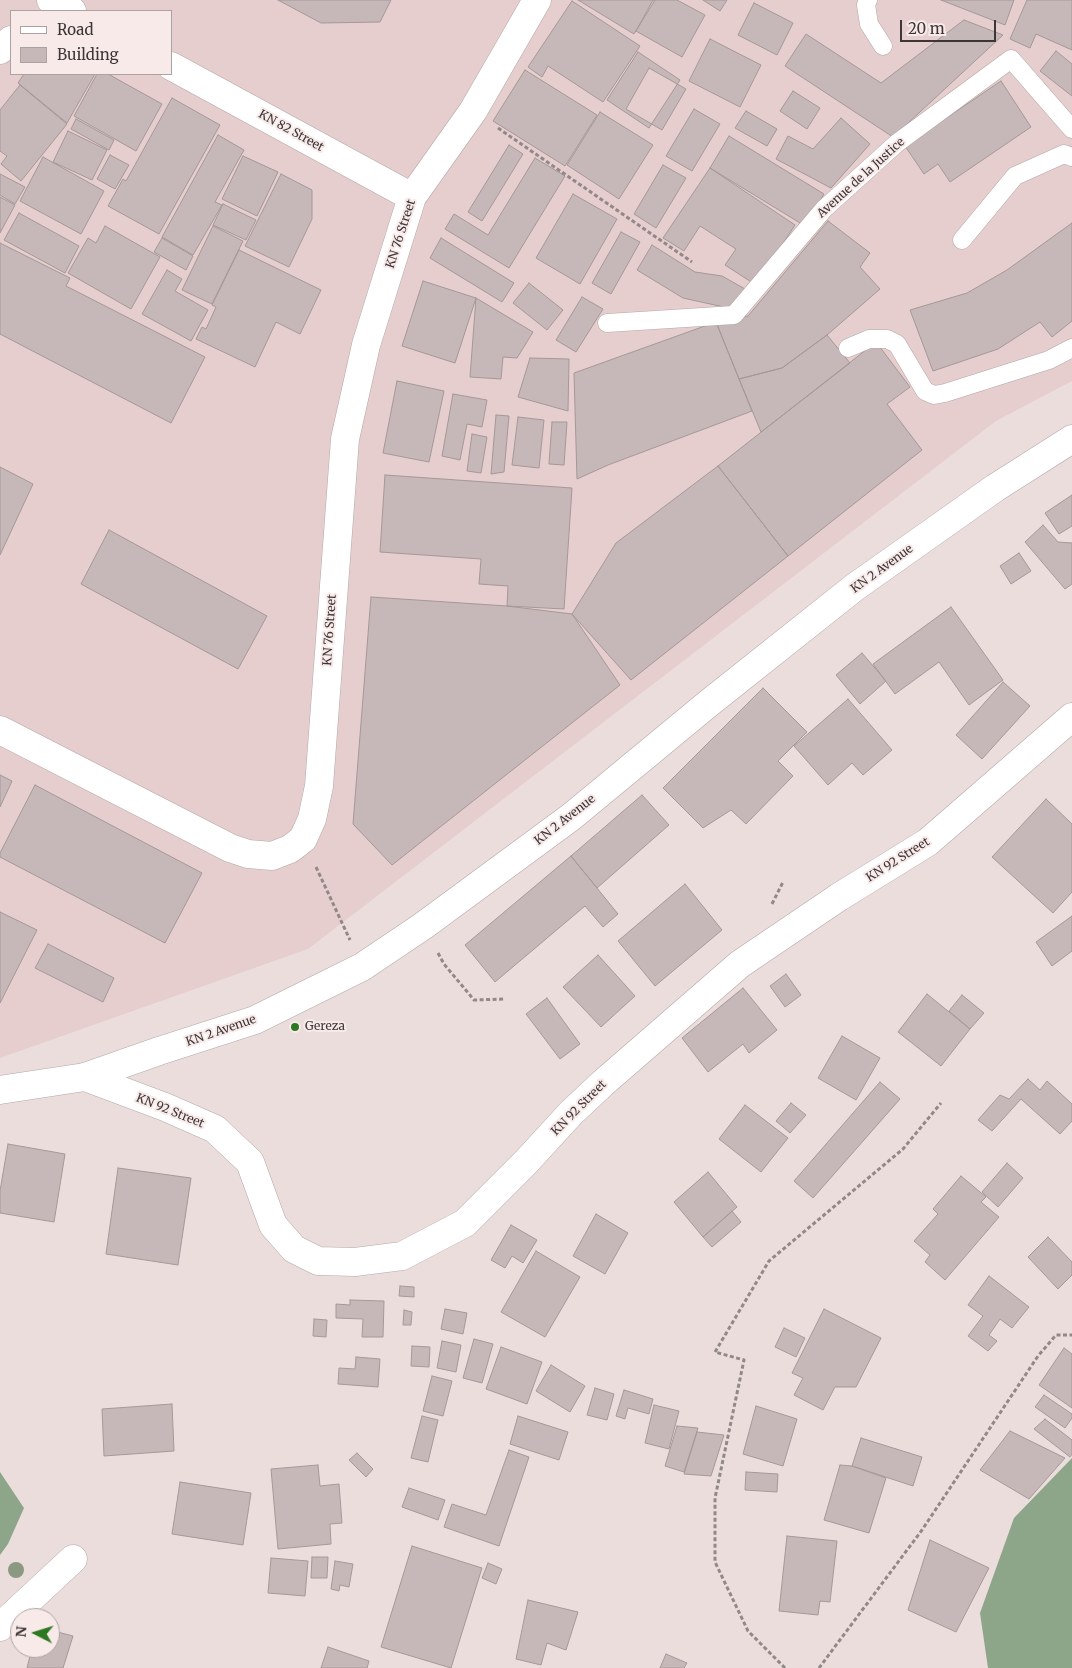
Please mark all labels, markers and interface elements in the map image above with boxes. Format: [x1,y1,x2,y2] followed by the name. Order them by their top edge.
[10,10,172,75] legend
[902,10,998,42] scale bar
[908,19,945,38] text: 20 m
[57,20,93,39] text: Road
[57,45,119,64] text: Building
[256,107,326,155] street label: KN 82 Street
[814,135,908,221] street label: Avenue de la Justice
[383,198,419,270] street label: KN 76 Street
[848,542,916,596] street label: KN 2 Avenue
[320,594,340,666] street label: KN 76 Street
[532,792,598,848] street label: KN 2 Avenue
[864,835,932,885] street label: KN 92 Street
[184,1012,258,1050] street label: KN 2 Avenue
[305,1020,345,1034] place label: Gereza
[289,1021,301,1033] marker: Gereza
[548,1077,610,1139] street label: KN 92 Street
[134,1091,206,1131] street label: KN 92 Street
[10,1608,60,1658] north arrow
[12,1625,31,1638] text: N

